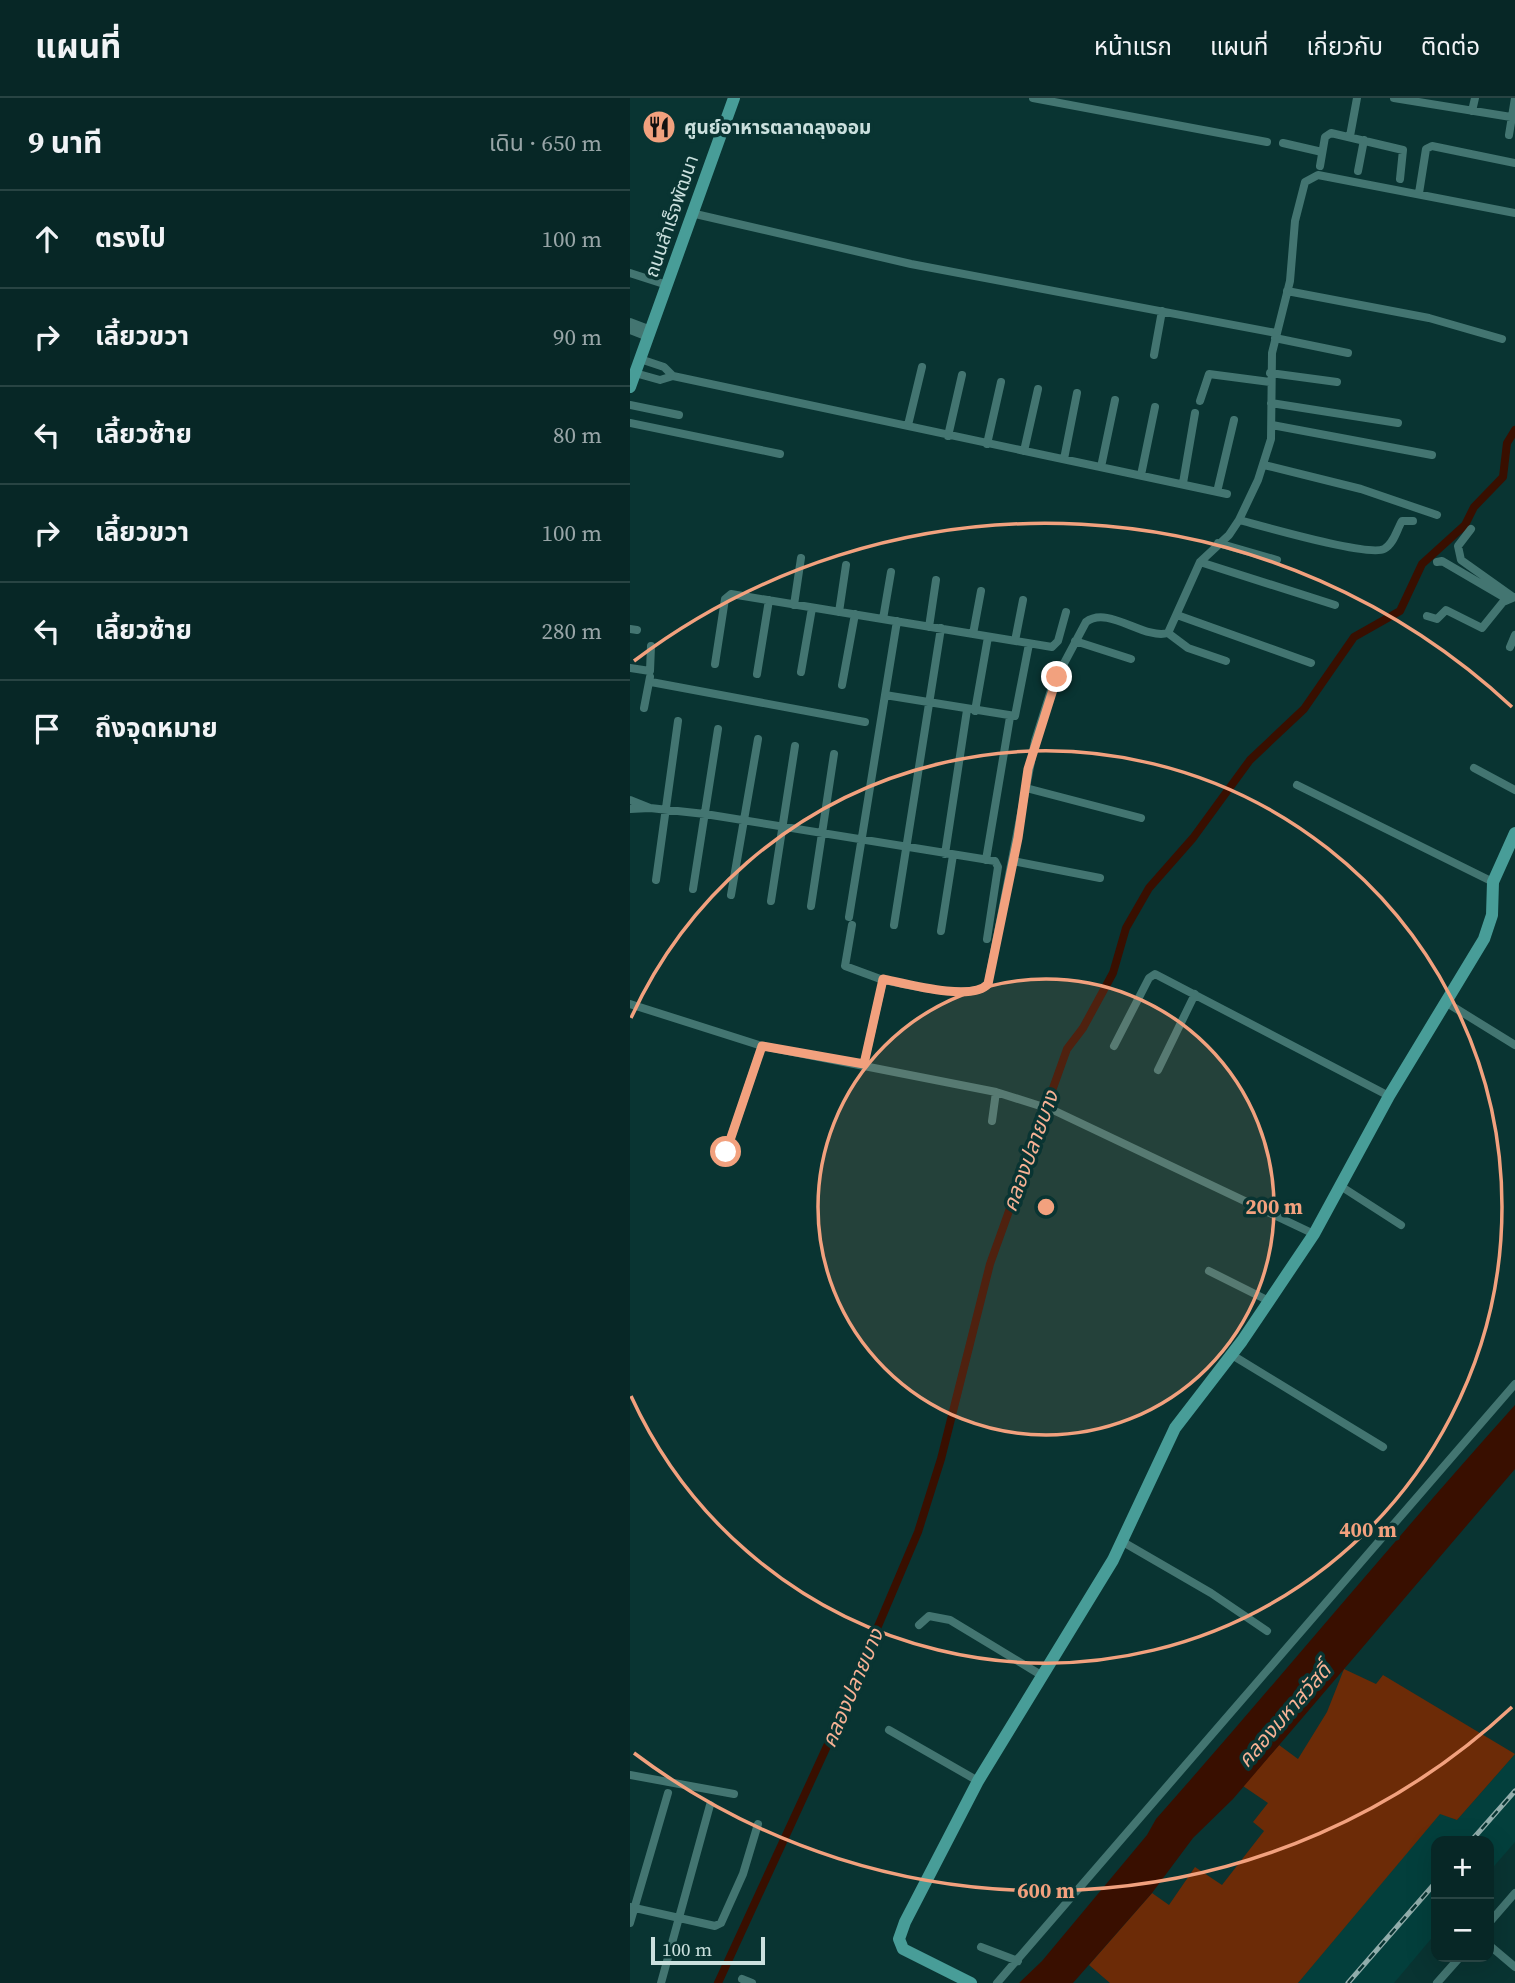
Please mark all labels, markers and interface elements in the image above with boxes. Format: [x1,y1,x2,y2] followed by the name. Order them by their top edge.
[35,24,121,69] text: แผนที่
[1094,30,1172,63] text: หน้าแรก
[1210,30,1268,63] text: แผนที่
[1306,30,1383,63] text: เกี่ยวกับ
[1421,30,1480,63] text: ติดต่อ
[640,108,678,146] restaurant icon: ศูนย์อาหารตลาดลุงออม
[684,114,871,140] place label: ศูนย์อาหารตลาดลุงออม
[28,122,102,163] text: 9 นาที
[489,127,602,159] text: เดิน · 650 m
[638,151,704,281] street label: ถนนสำเร็จพัฒนา
[28,220,66,258] icon: ahead
[95,220,166,256] text: ตรงไป
[541,223,602,255] text: 100 m
[28,318,66,356] icon: right
[95,318,189,354] text: เลี้ยวขวา
[553,321,602,353] text: 90 m
[28,416,66,454] icon: left
[95,416,192,452] text: เลี้ยวซ้าย
[553,419,602,451] text: 80 m
[28,514,66,552] icon: right
[95,514,189,550] text: เลี้ยวขวา
[541,517,602,549] text: 100 m
[28,612,66,650] icon: left
[95,612,192,648] text: เลี้ยวซ้าย
[541,615,602,647] text: 280 m
[1041,661,1072,692] route end
[28,710,66,748] icon: arrive
[95,710,218,746] text: ถึงจุดหมาย
[995,1085,1066,1215] water label: คลองปลายบาง
[710,1136,741,1167] route start
[1245,1192,1303,1221] text: 200 m
[1034,1195,1058,1219] centre of rings
[1339,1515,1397,1544] text: 400 m
[814,1623,891,1752] water label: คลองปลายบาง
[1231,1653,1341,1773] water label: คลองมหาสวัสดิ์
[1431,1836,1494,1962] map controls
[1431,1836,1494,1899] button: +
[1017,1876,1075,1905] text: 600 m
[1431,1899,1494,1962] button: −
[651,1934,765,1966] scale bar
[662,1936,712,1962] text: 100 m

